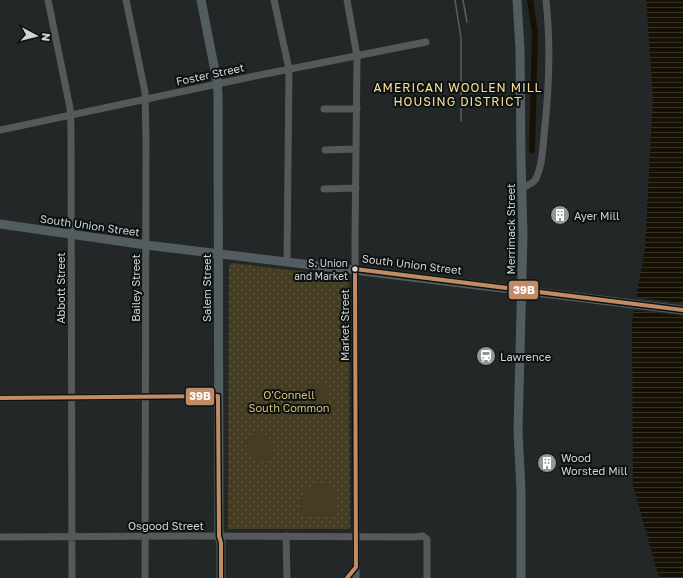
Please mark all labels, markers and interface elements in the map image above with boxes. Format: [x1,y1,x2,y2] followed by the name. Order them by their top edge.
[16,16,56,56] north arrow
[39,32,53,42] text: N
[175,60,245,88] street label: Foster Street
[374,80,542,109] district label: AMERICAN WOOLEN MILL HOUSING DISTRICT
[504,184,517,274] street label: Merrimack Street
[549,204,571,226] building icon: Ayer Mill
[574,209,620,222] place label: Ayer Mill
[39,212,141,238] street label: South Union Street
[361,251,463,277] street label: South Union Street
[54,252,67,324] street label: Abbott Street
[129,254,142,322] street label: Bailey Street
[200,254,213,322] street label: Salem Street
[294,257,348,282] place label: S. Union and Market
[350,264,360,274] marker: S. Union and Market
[508,280,539,300] line badge: 39B
[513,283,535,296] text: 39B
[338,289,351,361] street label: Market Street
[475,345,497,367] station icon: Lawrence
[500,350,551,363] place label: Lawrence
[185,387,215,406] line badge: 39B
[248,388,330,414] park label: O'Connell South Common
[189,389,211,402] text: 39B
[561,451,628,477] place label: Wood Worsted Mill
[536,452,558,474] building icon: Wood Worsted Mill
[128,519,204,532] street label: Osgood Street

